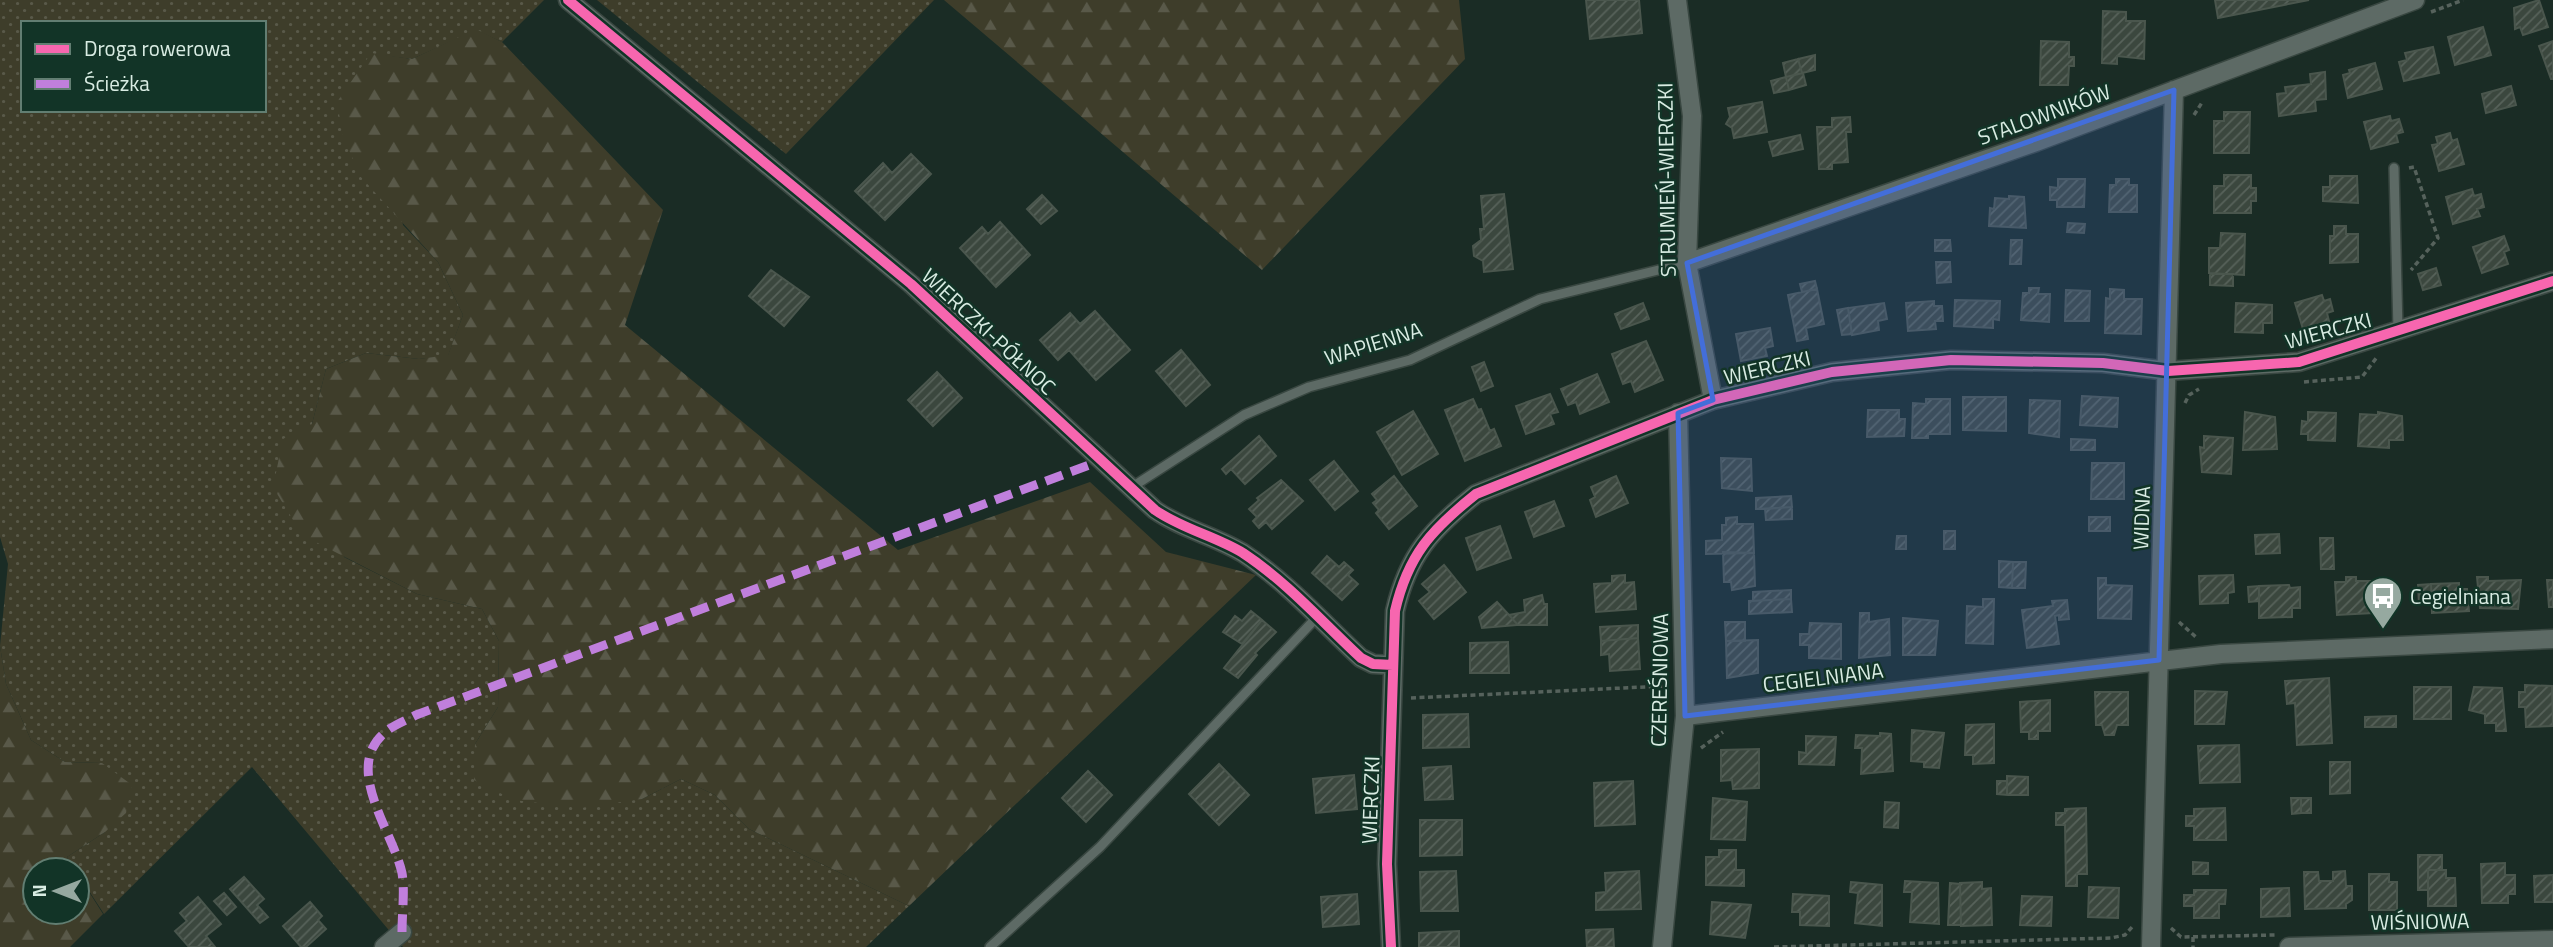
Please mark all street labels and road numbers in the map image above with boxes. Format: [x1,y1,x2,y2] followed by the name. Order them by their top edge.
[1973,75,2115,153] street label: STALOWNIKÓW
[1648,83,1684,277] street label: STRUMIEŃ-WIERCZKI
[915,260,1063,402] street label: WIERCZKI-PÓŁNOC
[2281,303,2375,357] street label: WIERCZKI
[1320,313,1426,373] street label: WAPIENNA
[1720,341,1814,393] street label: WIERCZKI
[2124,485,2158,551] street label: WIDNA
[1642,612,1676,747] street label: CZEREŚNIOWA
[1761,654,1886,700] street label: CEGIELNIANA
[1352,755,1388,845] street label: WIERCZKI
[2370,904,2470,938] street label: WIŚNIOWA

